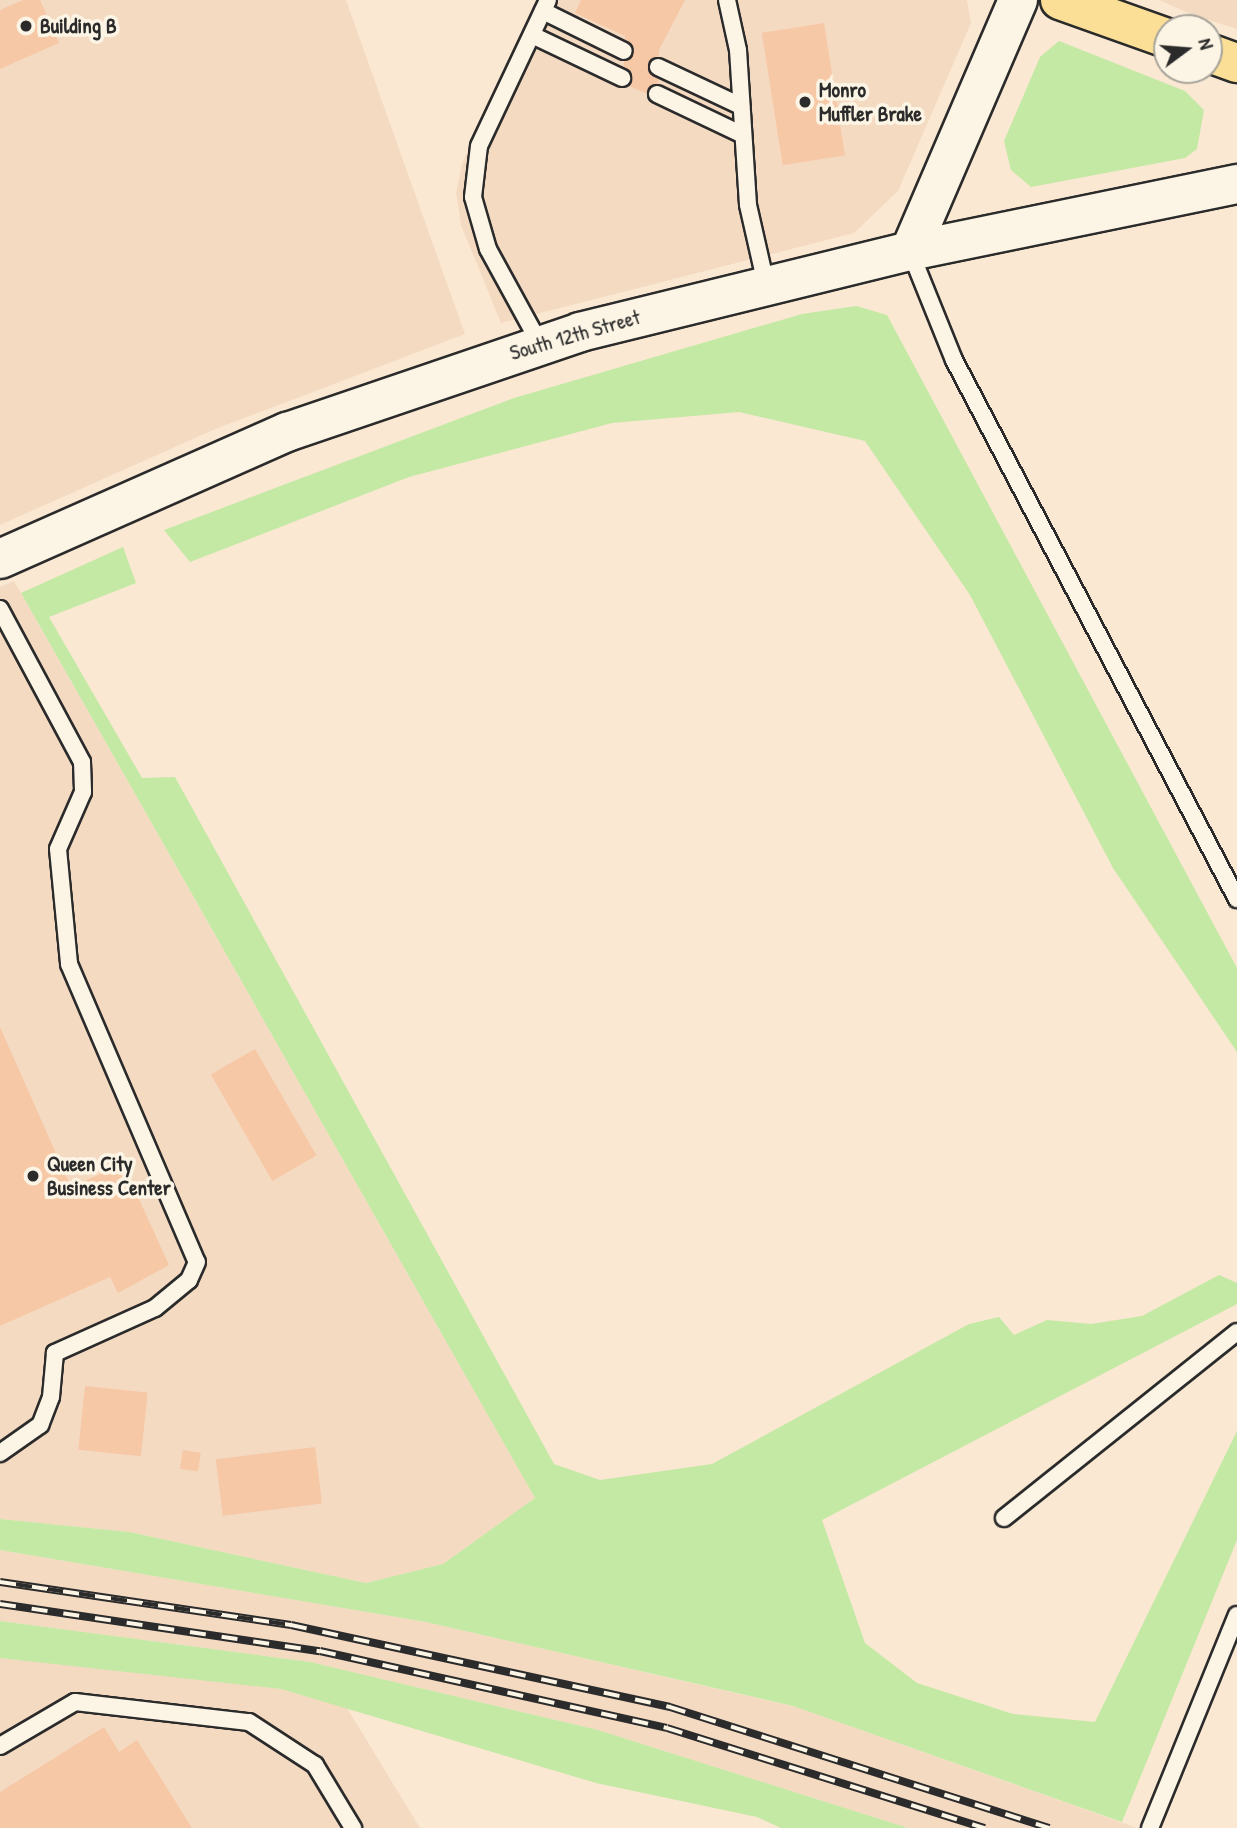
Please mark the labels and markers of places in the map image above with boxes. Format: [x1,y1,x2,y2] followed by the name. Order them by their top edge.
[40,13,117,39] place label: Building B
[18,18,34,34] marker: Building B
[819,77,922,127] place label: Monro Muffler Brake
[797,94,813,110] marker: Monro Muffler Brake
[47,1151,171,1201] place label: Queen City Business Center
[25,1168,41,1184] marker: Queen City Business Center

